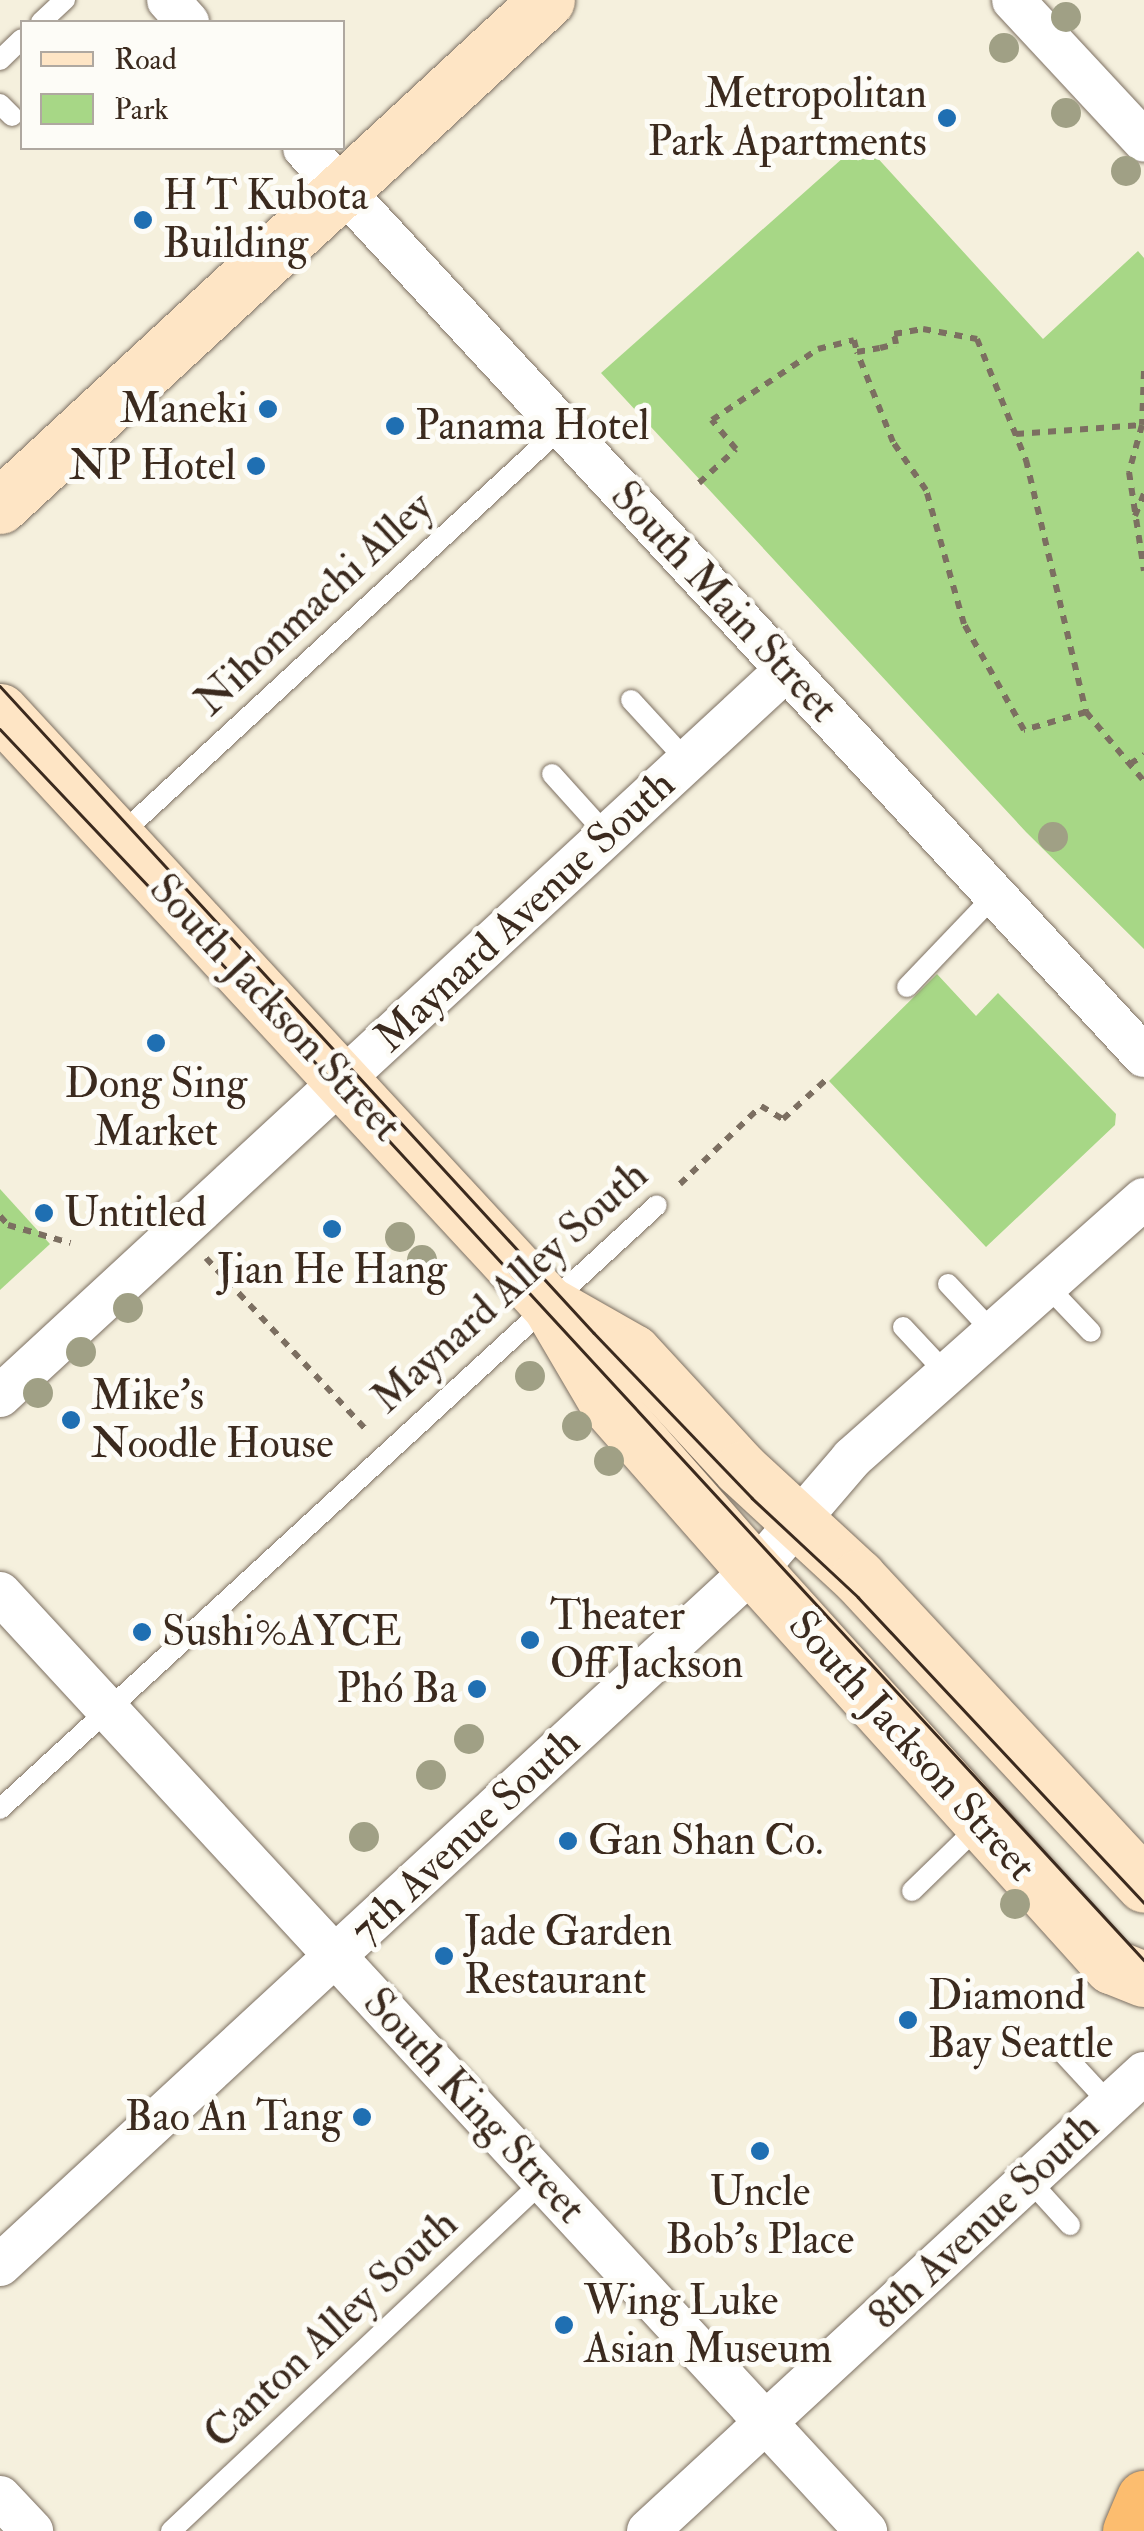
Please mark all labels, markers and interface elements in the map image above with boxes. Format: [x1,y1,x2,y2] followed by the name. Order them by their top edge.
[20,20,345,150] legend
[114,41,177,78] text: Road
[648,69,927,168] place label: Metropolitan Park Apartments
[114,91,169,128] text: Park
[936,107,958,129] marker: Metropolitan Park Apartments
[163,171,368,270] place label: H T Kubota Building
[132,209,154,231] marker: H T Kubota Building
[120,384,248,434] place label: Maneki
[257,398,279,420] marker: Maneki
[415,401,649,451] place label: Panama Hotel
[384,415,406,437] marker: Panama Hotel
[69,441,236,491] place label: NP Hotel
[245,455,267,477] marker: NP Hotel
[600,471,848,733] street label: South Main Street
[185,481,443,727] street label: Nihonmachi Alley
[365,759,685,1063] street label: Maynard Avenue South
[139,864,411,1152] street label: South Jackson Street
[145,1032,167,1054] marker: Dong Sing Market
[65,1059,247,1158] place label: Dong Sing Market
[362,1150,658,1424] street label: Maynard Alley South
[64,1188,207,1238] place label: Untitled
[33,1202,55,1224] marker: Untitled
[321,1218,343,1240] marker: Jian He Hang
[217,1245,447,1295] place label: Jian He Hang
[91,1371,334,1470] place label: Mike's Noodle House
[60,1409,82,1431] marker: Mike's Noodle House
[550,1591,743,1690] place label: Theater Off Jackson
[777,1601,1047,1891] street label: South Jackson Street
[162,1607,402,1657] place label: Sushi%AYCE
[131,1621,153,1643] marker: Sushi%AYCE
[519,1629,541,1651] marker: Theater Off Jackson
[337,1664,457,1714] place label: Phó Ba
[466,1678,488,1700] marker: Phó Ba
[340,1717,590,1955] street label: 7th Avenue South
[588,1816,823,1866] place label: Gan Shan Co.
[557,1830,579,1852] marker: Gan Shan Co.
[464,1907,672,2005] place label: Jade Garden Restaurant
[433,1945,455,1967] marker: Jade Garden Restaurant
[928,1971,1113,2070] place label: Diamond Bay Seattle
[352,1978,596,2234] street label: South King Street
[897,2009,919,2031] marker: Diamond Bay Seattle
[125,2092,342,2142] place label: Bao An Tang
[859,2102,1109,2340] street label: 8th Avenue South
[351,2106,373,2128] marker: Bao An Tang
[749,2140,771,2162] marker: Uncle Bob's Place
[666,2167,854,2266] place label: Uncle Bob's Place
[194,2199,468,2459] street label: Canton Alley South
[584,2276,832,2374] place label: Wing Luke Asian Museum
[553,2314,575,2336] marker: Wing Luke Asian Museum

